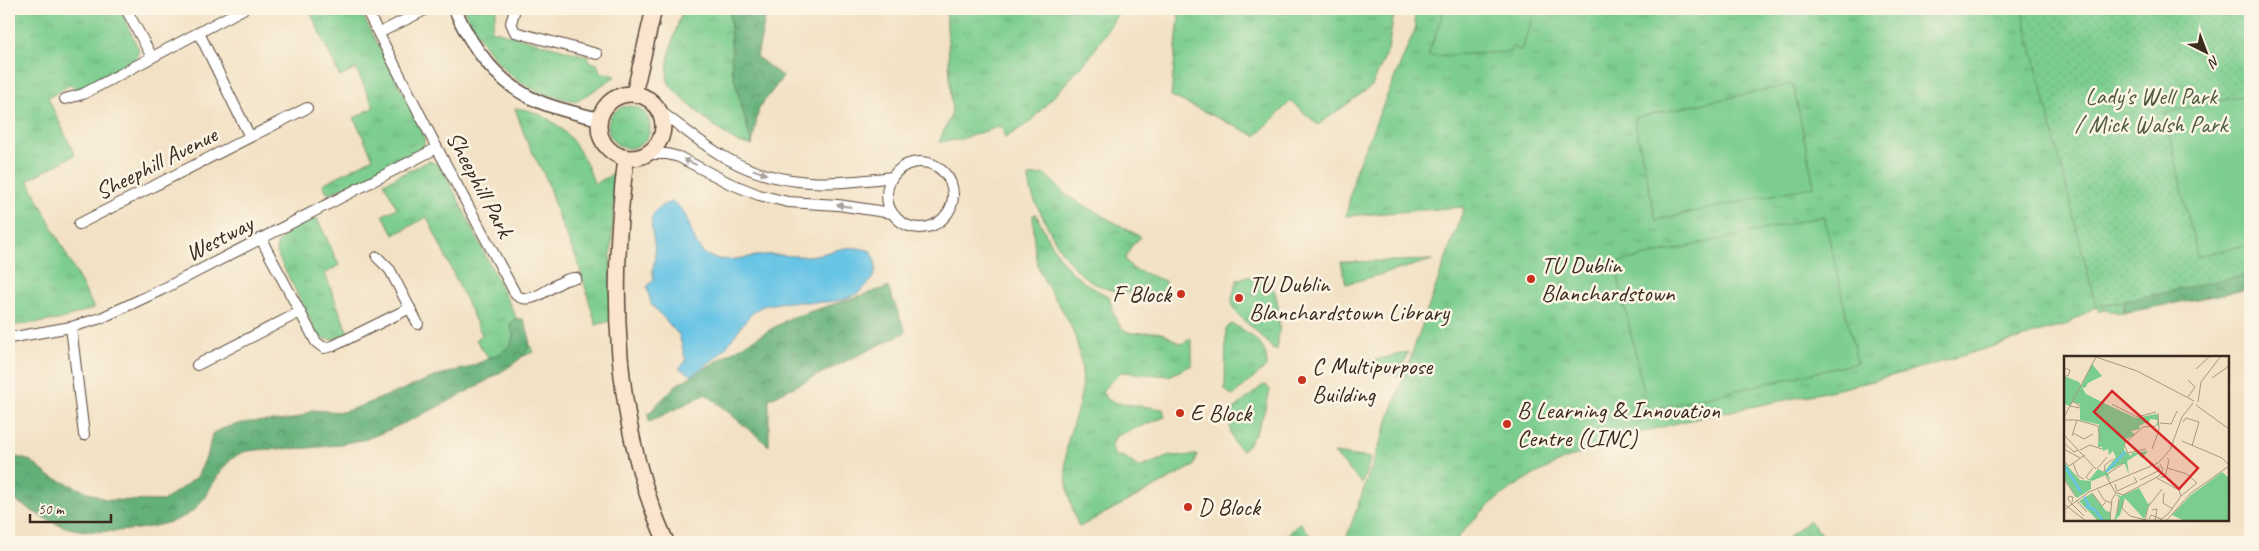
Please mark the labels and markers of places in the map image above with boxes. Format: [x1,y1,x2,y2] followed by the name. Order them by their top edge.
[1541,250,1676,308] place label: TU Dublin Blanchardstown
[1249,269,1451,327] place label: TU Dublin Blanchardstown Library
[1525,273,1537,285] marker: TU Dublin Blanchardstown
[1112,279,1173,309] place label: F Block
[1175,288,1187,300] marker: F Block
[1233,292,1245,304] marker: TU Dublin Blanchardstown Library
[1312,351,1434,409] place label: C Multipurpose Building
[1296,374,1308,386] marker: C Multipurpose Building
[1517,395,1720,453] place label: B Learning & Innovation Centre (LINC)
[1190,398,1253,428] place label: E Block
[1174,407,1186,419] marker: E Block
[1501,418,1513,430] marker: B Learning & Innovation Centre (LINC)
[1198,492,1262,522] place label: D Block
[1182,501,1194,513] marker: D Block

